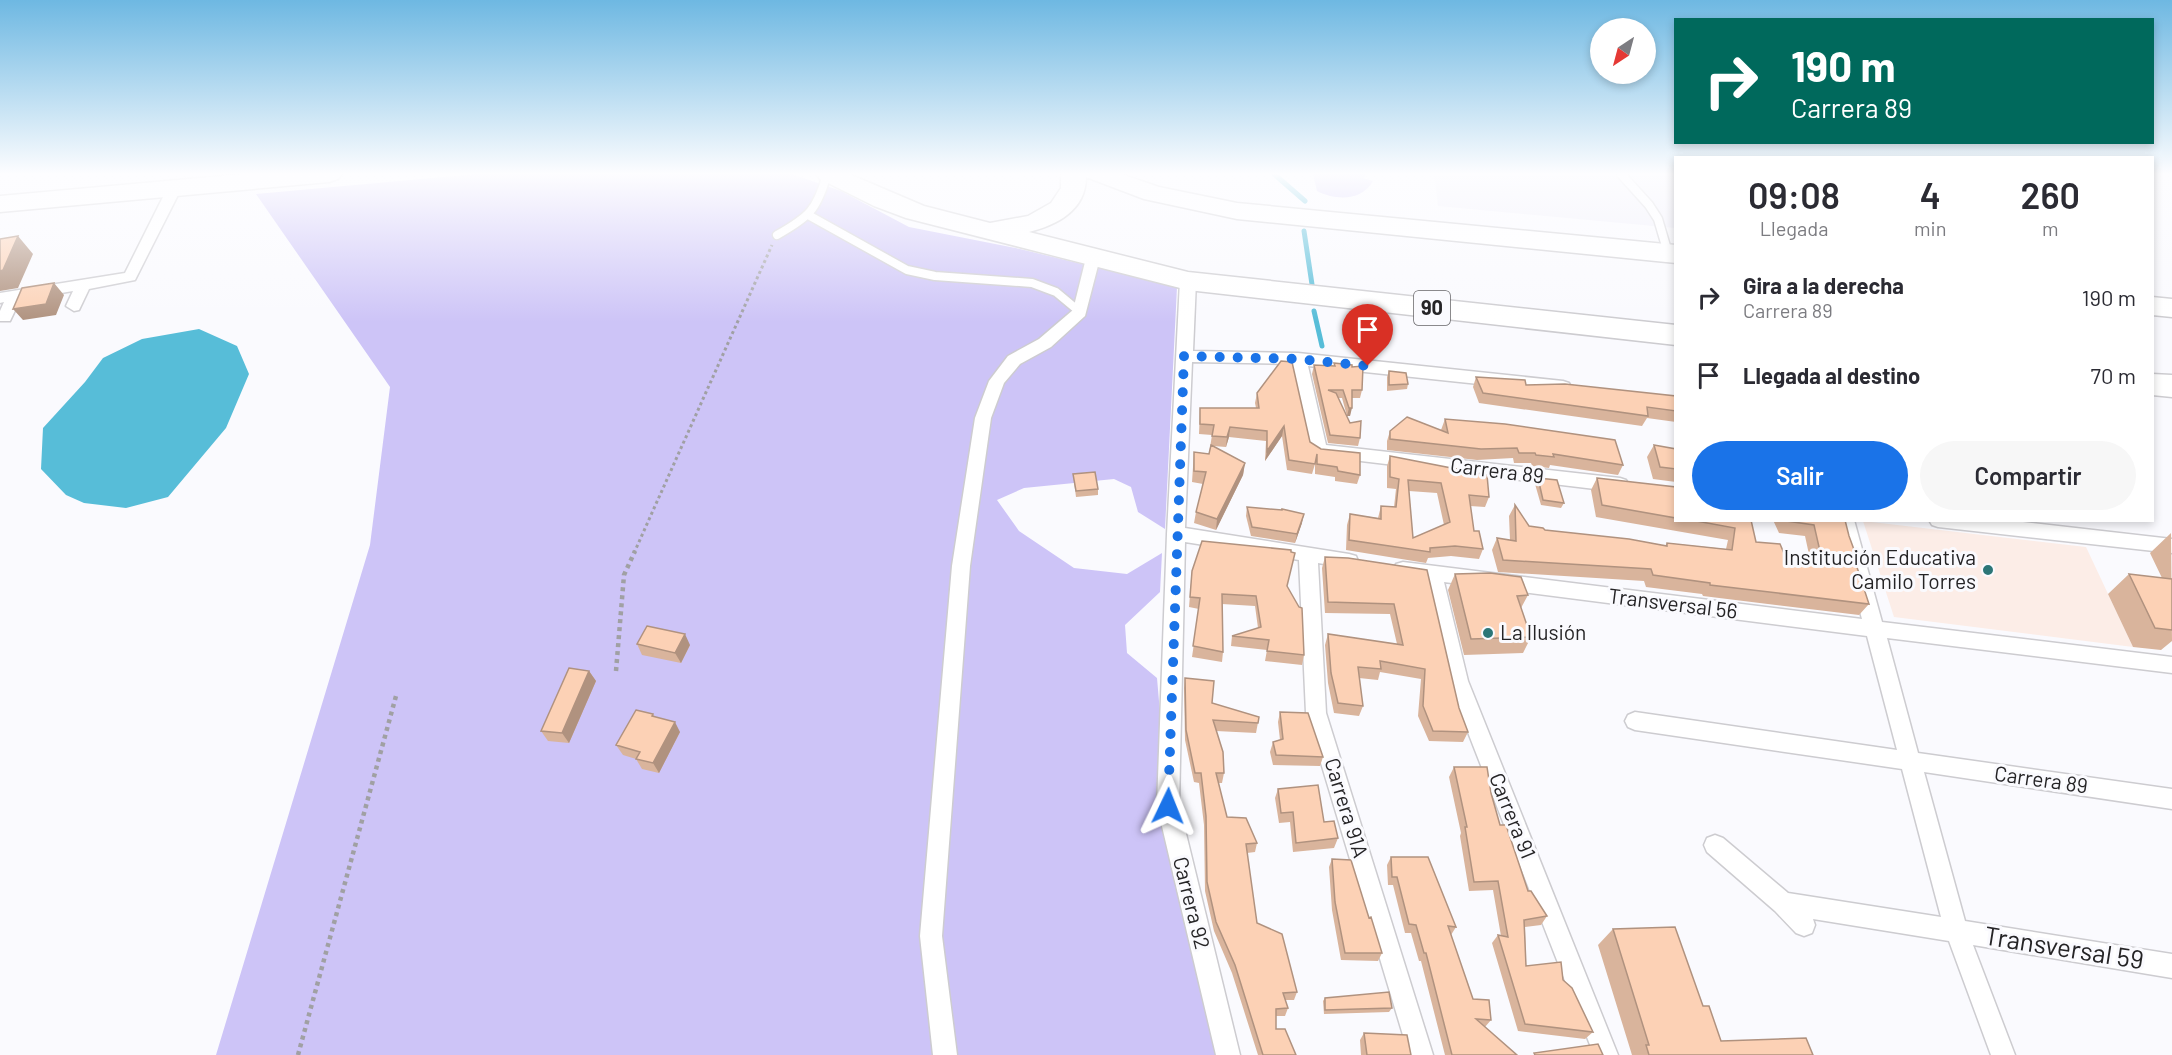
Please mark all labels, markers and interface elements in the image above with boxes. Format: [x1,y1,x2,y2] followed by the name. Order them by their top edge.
[1590,18,1656,84] north arrow
[1590,18,1656,84] map controls
[1791,40,1896,90] text: 190 m
[1692,42,1770,120] icon: right
[1791,91,1912,123] text: Carrera 89
[1748,173,1840,216] text: 09:08
[1920,173,1941,216] text: 4
[2021,173,2080,216] text: 260
[1760,216,1828,240] text: Llegada
[1914,216,1946,240] text: min
[2042,216,2058,240] text: m
[1743,272,1904,298] text: Gira a la derecha
[1692,281,1725,314] icon: right
[2082,284,2136,310] text: 190 m
[1414,291,1450,325] road number: 90
[1743,298,1833,322] text: Carrera 89
[1342,304,1393,366] pin
[1351,313,1384,346] icon: arrive
[1692,359,1725,392] icon: arrive
[1743,362,1920,388] text: Llegada al destino
[2091,362,2136,388] text: 70 m
[1692,441,1908,510] button: Salir
[1920,441,2136,510] button: Compartir
[1449,451,1545,488] street label: Carrera 89
[1784,544,1976,593] place label: Institución Educativa Camilo Torres
[1981,563,1995,577] marker: Institución Educativa Camilo Torres
[1607,582,1739,623] street label: Transversal 56
[1500,619,1586,644] place label: La Ilusión
[1481,626,1495,640] marker: La Ilusión
[1320,755,1374,861] street label: Carrera 91A
[1993,760,2090,797] street label: Carrera 89
[1485,769,1542,862] street label: Carrera 91
[1136,774,1200,838] position arrow
[1169,854,1216,951] street label: Carrera 92
[1982,919,2146,974] street label: Transversal 59

